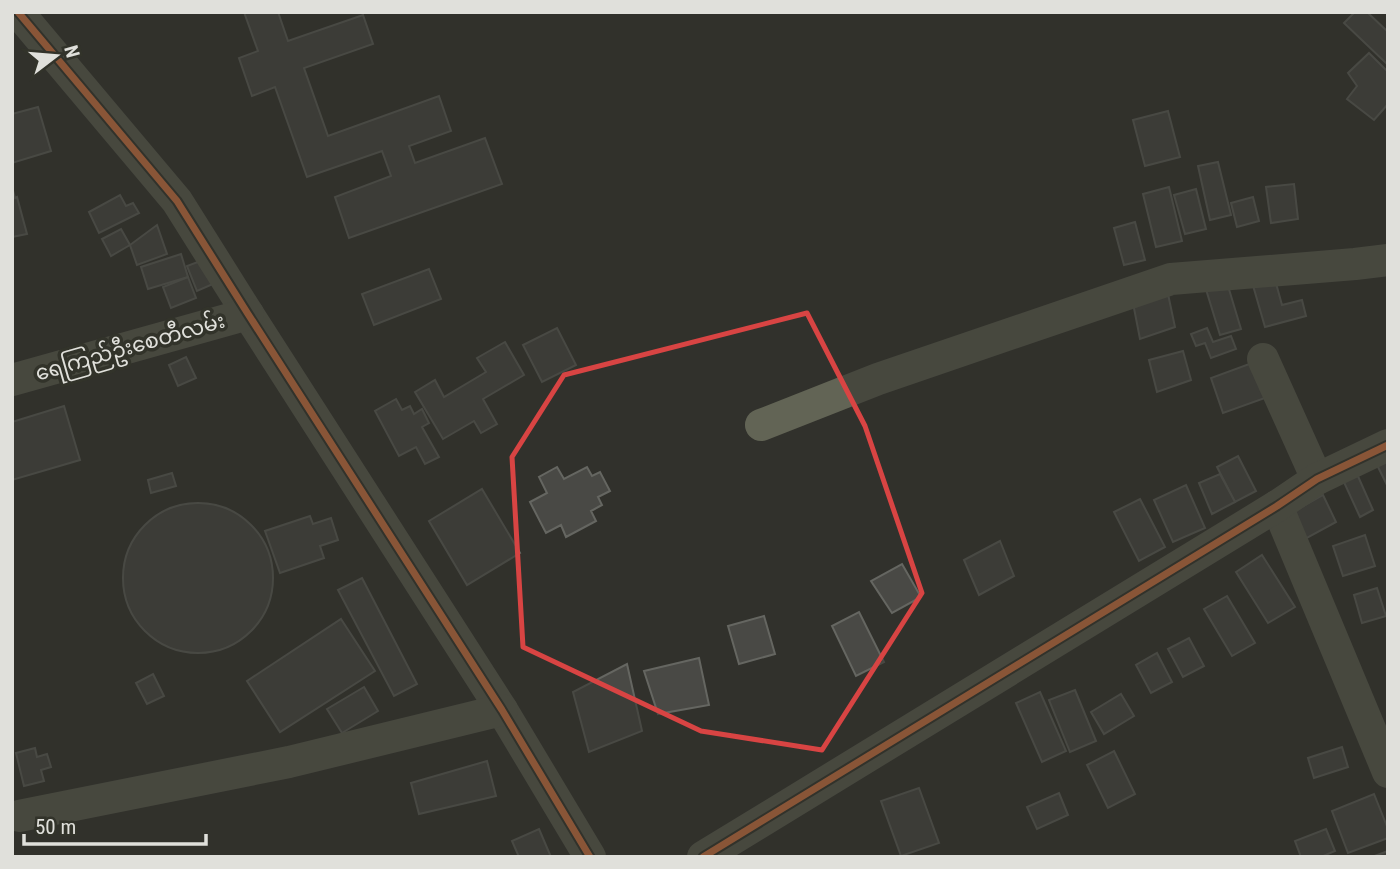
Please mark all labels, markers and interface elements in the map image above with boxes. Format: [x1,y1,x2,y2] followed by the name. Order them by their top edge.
[21,21,91,91] north arrow
[59,43,85,60] text: N
[31,305,229,390] street label: ရေကြည်ဦးစေတီလမ်း
[24,802,206,846] scale bar
[35,815,76,839] text: 50 m

